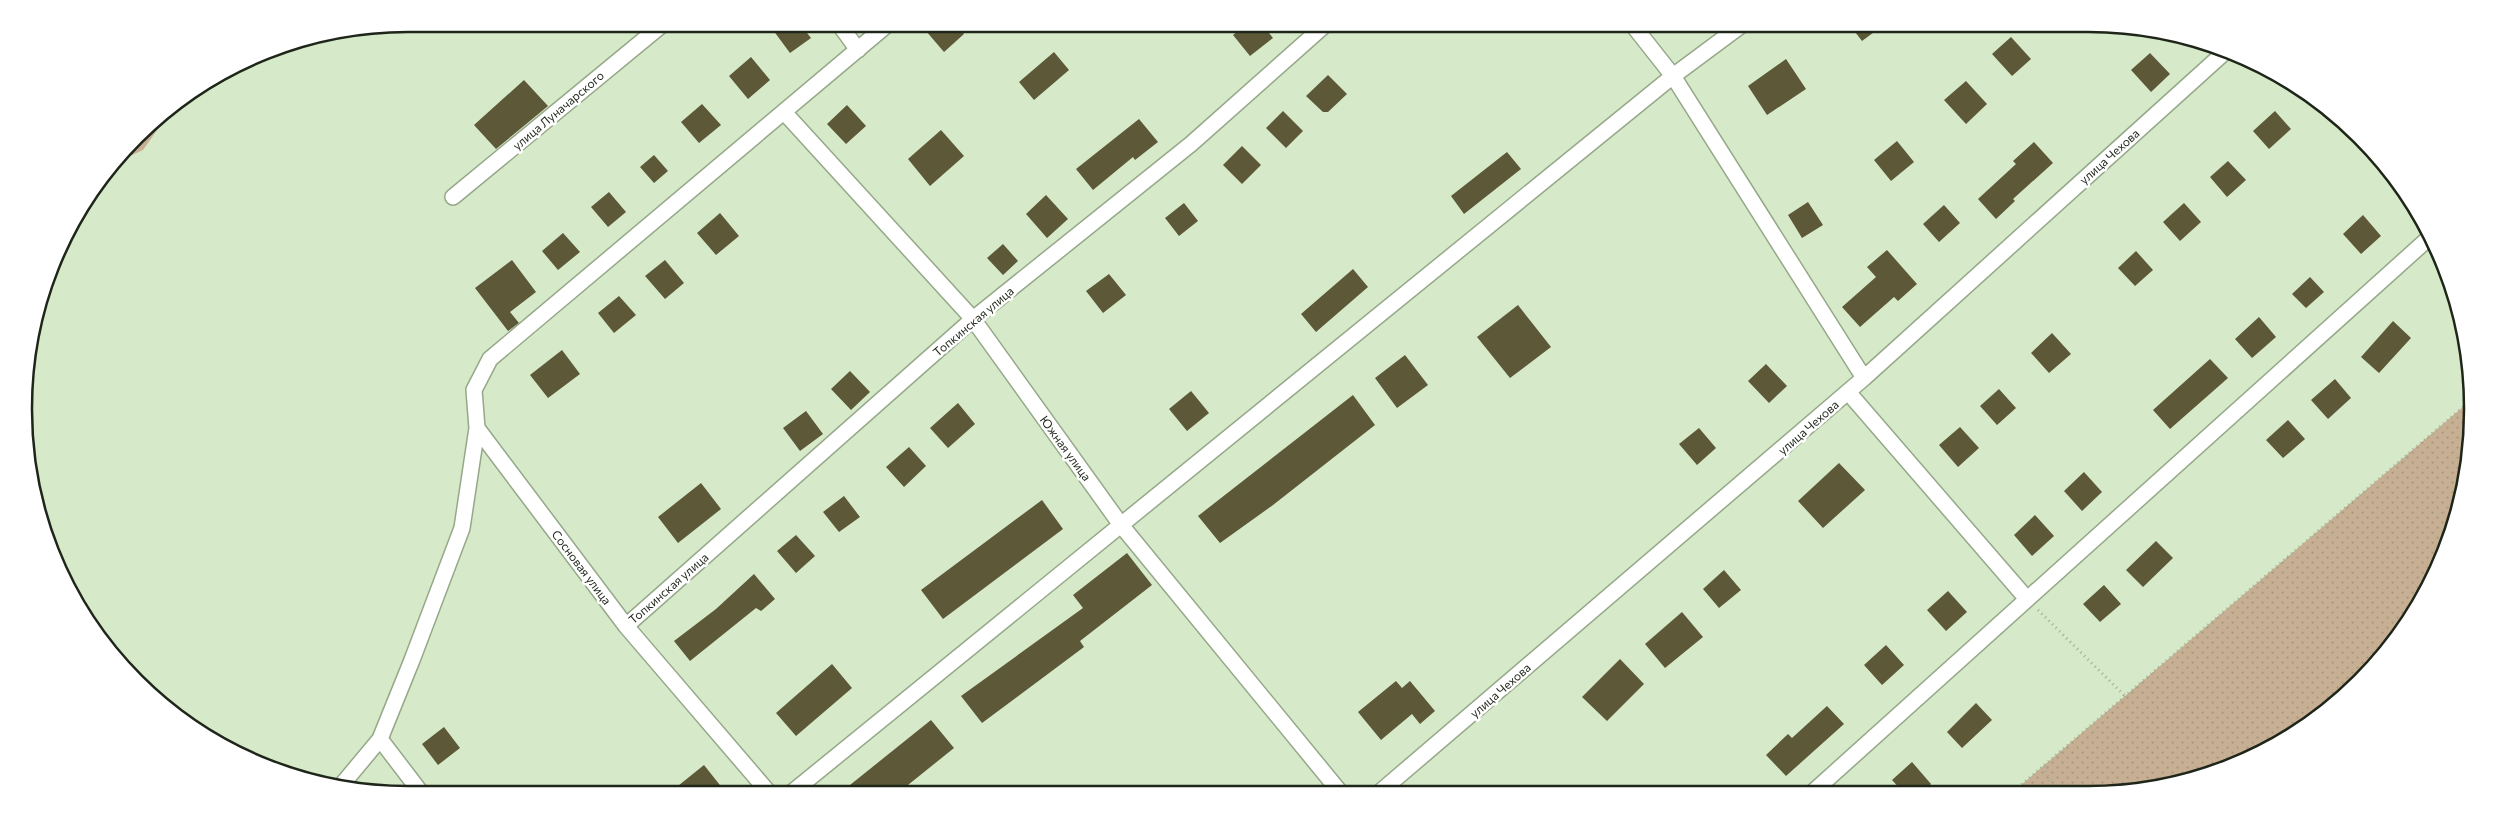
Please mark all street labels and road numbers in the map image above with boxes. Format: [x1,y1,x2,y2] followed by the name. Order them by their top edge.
[510,68,606,152] street label: улица Луначарского
[2076,126,2142,186] street label: улица Чехова
[930,283,1016,359] street label: Топкинская улица
[1775,397,1841,457] street label: улица Чехова
[1038,413,1094,483] street label: Южная улица
[550,527,614,607] street label: Сосновая улица
[625,550,711,626] street label: Топкинская улица
[1467,660,1533,720] street label: улица Чехова

